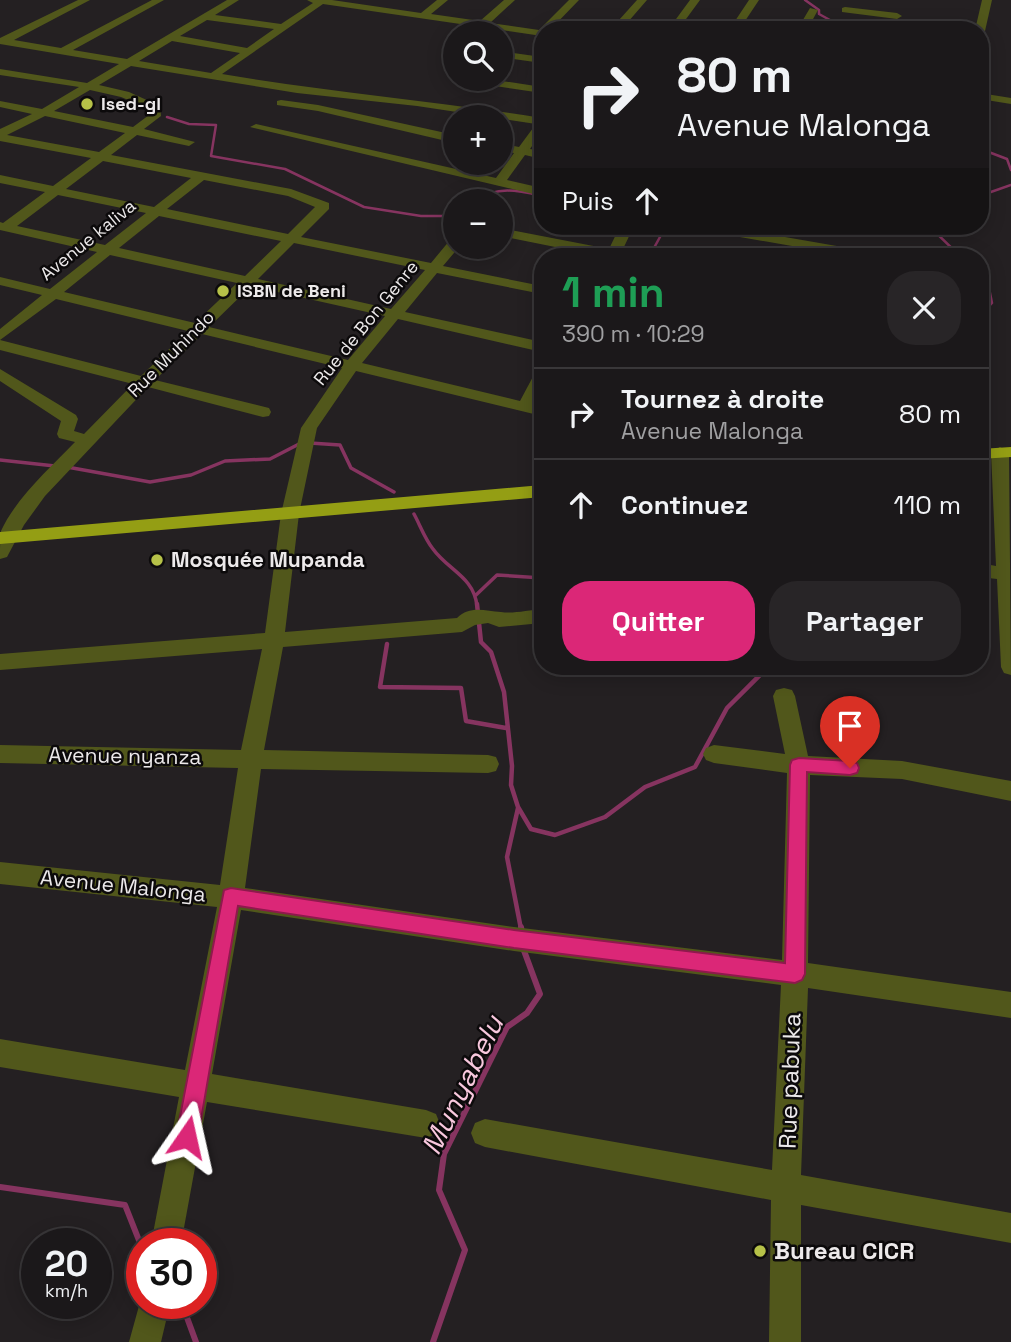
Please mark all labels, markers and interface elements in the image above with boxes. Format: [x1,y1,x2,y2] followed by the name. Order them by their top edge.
[443,21,513,259] map controls
[443,21,513,91] button: search
[677,44,792,106] text: 80 m
[562,49,653,140] icon: right
[101,92,161,115] place label: Ised-gl
[79,96,95,112] marker: Ised-gl
[443,105,513,175] button: +
[677,105,931,145] text: Avenue Malonga
[628,182,666,220] icon: ahead
[562,184,614,218] text: Puis
[443,189,513,259] button: −
[35,194,140,285] street label: Avenue kaliva
[308,256,423,390] street label: Rue de Bon Genre
[562,266,665,319] text: 1 min
[887,271,961,345] button: close
[237,279,346,302] place label: ISBN de Beni
[215,283,231,299] marker: ISBN de Beni
[122,305,219,402] street label: Rue Muhindo
[562,319,705,349] text: 390 m · 10:29
[621,382,824,416] text: Tournez à droite
[562,395,600,433] icon: right
[899,397,961,431] text: 80 m
[621,416,803,446] text: Avenue Malonga
[562,486,600,524] icon: ahead
[621,488,748,522] text: Continuez
[894,488,961,522] text: 110 m
[171,546,365,573] place label: Mosquée Mupanda
[149,552,165,568] marker: Mosquée Mupanda
[562,581,755,661] button: Quitter
[769,581,961,661] button: Partager
[820,696,880,768] pin
[831,707,869,745] icon: arrive
[48,741,202,770] street label: Avenue nyanza
[39,863,207,908] street label: Avenue Malonga
[413,1008,512,1160] water label: Munyabelu
[772,1012,807,1150] street label: Rue pabuka
[150,1100,224,1174] position arrow
[126,1228,217,1319] speed limit sign: 30
[774,1235,914,1266] place label: Bureau CICR
[45,1242,88,1286] text: 20
[752,1243,768,1259] marker: Bureau CICR
[45,1279,88,1302] text: km/h

